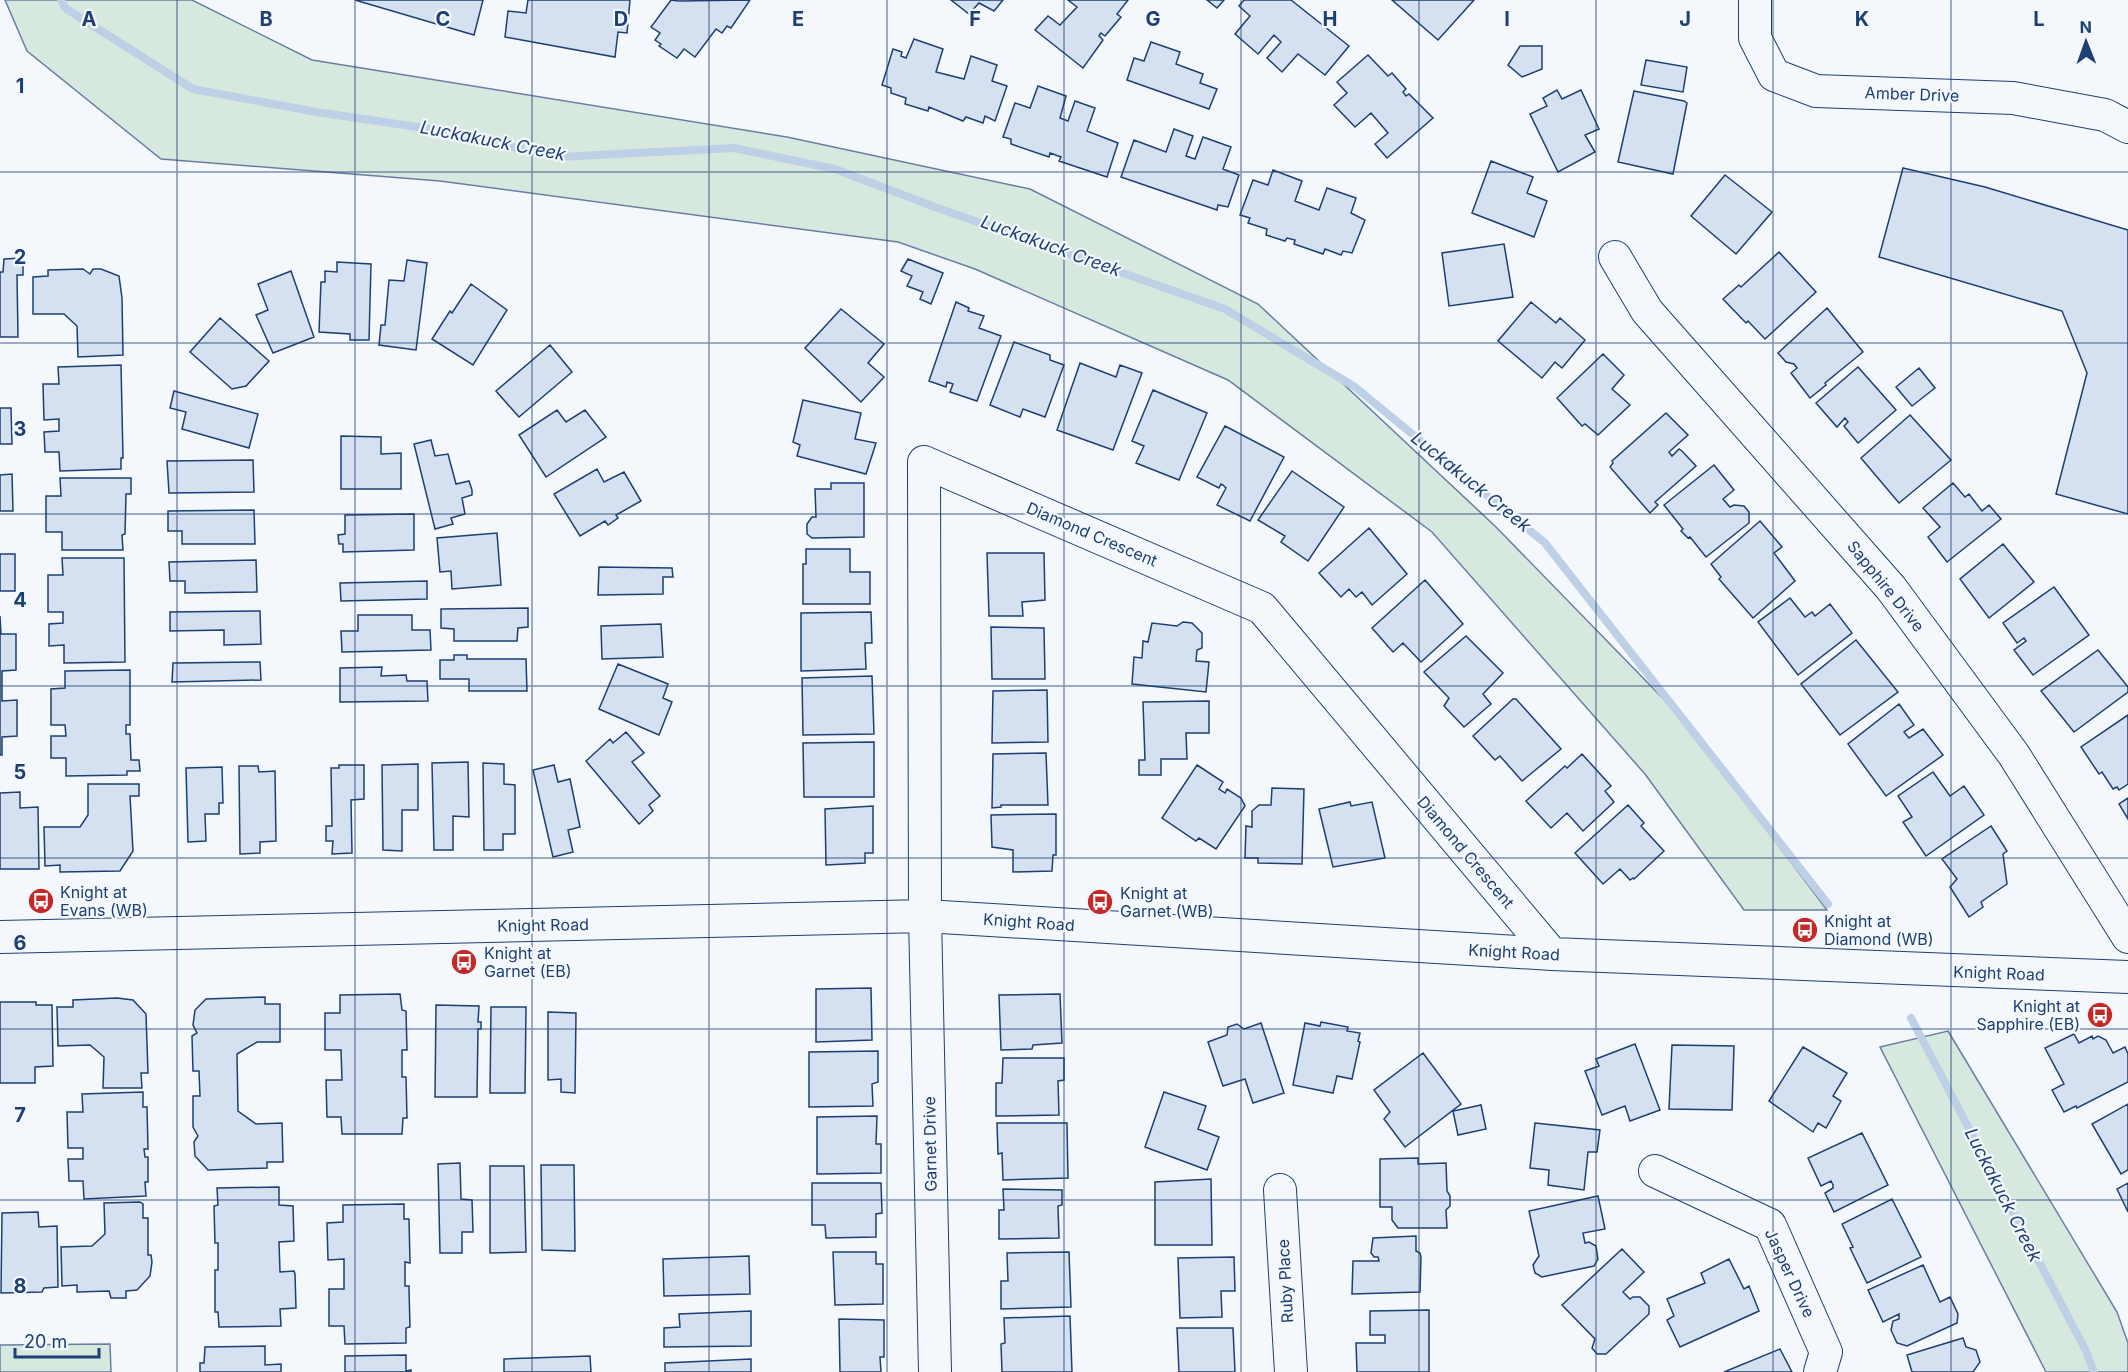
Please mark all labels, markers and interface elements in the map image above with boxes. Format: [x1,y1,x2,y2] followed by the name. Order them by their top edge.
[82,7,97,31] text: A
[259,7,273,31] text: B
[436,7,450,31] text: C
[614,7,628,31] text: D
[792,7,804,31] text: E
[969,7,981,31] text: F
[1145,7,1161,31] text: G
[1323,7,1337,31] text: H
[1504,7,1510,31] text: I
[1679,7,1691,31] text: J
[1855,7,1869,31] text: K
[2033,7,2045,31] text: L
[2056,12,2116,72] north arrow
[2079,17,2092,37] text: N
[16,74,24,98] text: 1
[1864,82,1960,106] street label: Amber Drive
[419,116,569,165] water label: Luckakuck Creek
[978,210,1125,281] water label: Luckakuck Creek
[14,245,26,269] text: 2
[14,417,26,441] text: 3
[1407,427,1536,537] water label: Luckakuck Creek
[1024,497,1160,571] street label: Diamond Crescent
[1843,536,1929,636] street label: Sapphire Drive
[13,588,27,612] text: 4
[14,760,26,784] text: 5
[1413,792,1519,912] street label: Diamond Crescent
[60,882,148,920] place label: Knight at Evans (WB)
[1120,883,1214,921] place label: Knight at Garnet (WB)
[26,886,56,916] bus stop icon: Knight at Evans (WB)
[1085,887,1115,917] bus stop icon: Knight at Garnet (WB)
[983,909,1075,935] street label: Knight Road
[1824,911,1934,949] place label: Knight at Diamond (WB)
[497,914,589,936] street label: Knight Road
[1790,915,1820,945] bus stop icon: Knight at Diamond (WB)
[14,931,27,955] text: 6
[1468,940,1560,964] street label: Knight Road
[484,943,571,981] place label: Knight at Garnet (EB)
[449,947,479,977] bus stop icon: Knight at Garnet (EB)
[1953,961,2045,985] street label: Knight Road
[1976,996,2080,1034] place label: Knight at Sapphire (EB)
[2085,1000,2115,1030] bus stop icon: Knight at Sapphire (EB)
[919,1096,941,1192] street label: Garnet Drive
[14,1103,26,1127] text: 7
[1961,1124,2047,1266] water label: Luckakuck Creek
[1761,1225,1819,1321] street label: Jasper Drive
[1273,1238,1297,1324] street label: Ruby Place
[13,1274,27,1298] text: 8
[15,1321,99,1359] scale bar
[24,1331,67,1352] text: 20 m

